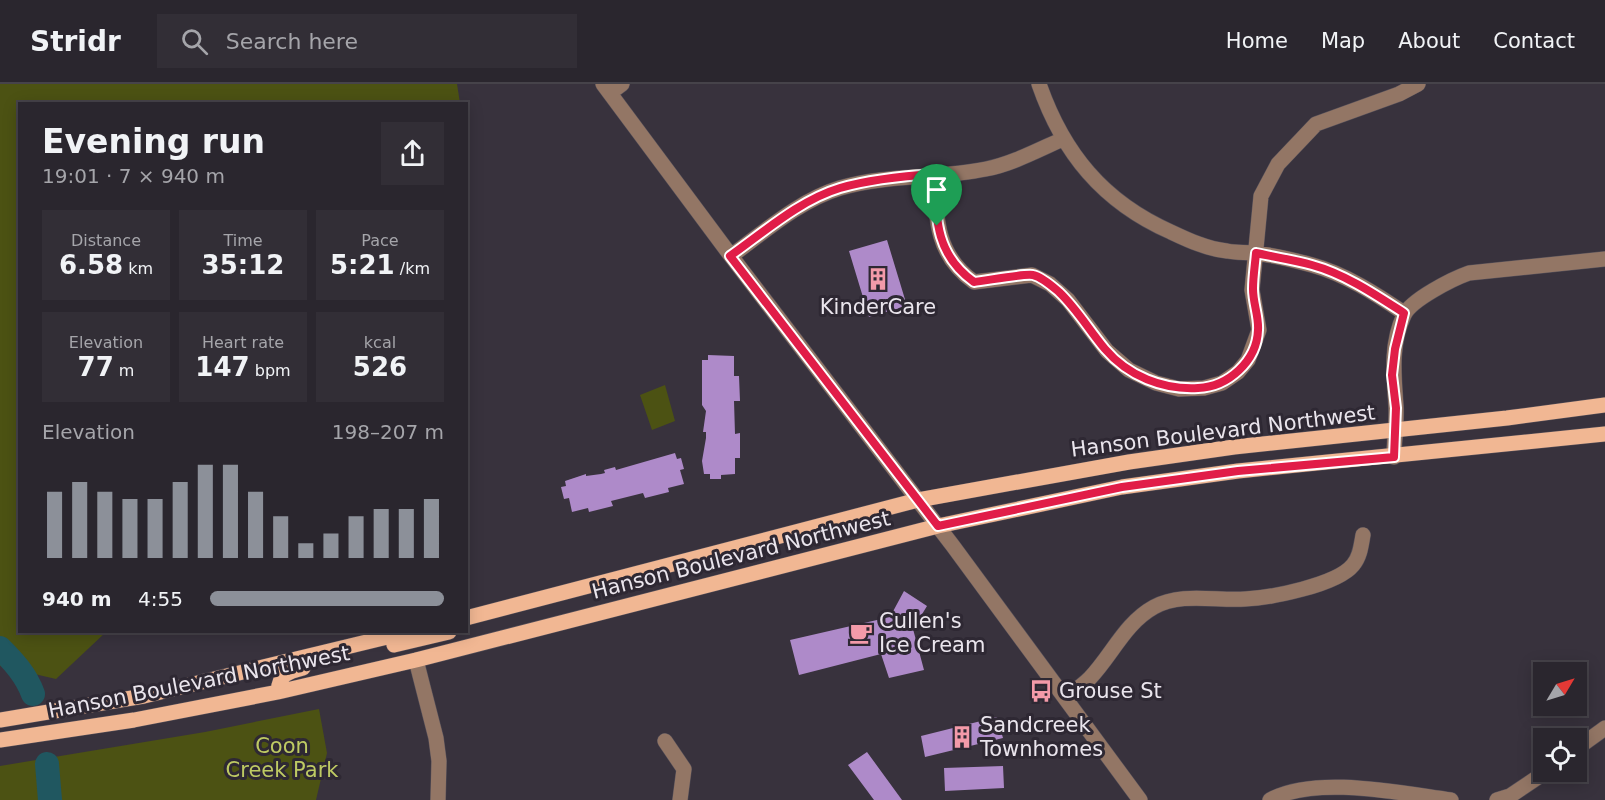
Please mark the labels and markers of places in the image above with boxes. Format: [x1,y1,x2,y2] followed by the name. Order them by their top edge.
[911,164,962,226] pin
[865,266,891,292] building icon: KinderCare
[820,295,936,319] place label: KinderCare
[879,609,985,657] place label: Cullen's Ice Cream
[848,620,874,646] cafe icon: Cullen's Ice Cream
[1028,678,1054,704] bus stop icon: Grouse St
[1059,679,1162,703] place label: Grouse St
[979,713,1103,761] place label: Sandcreek Townhomes
[949,724,975,750] building icon: Sandcreek Townhomes

